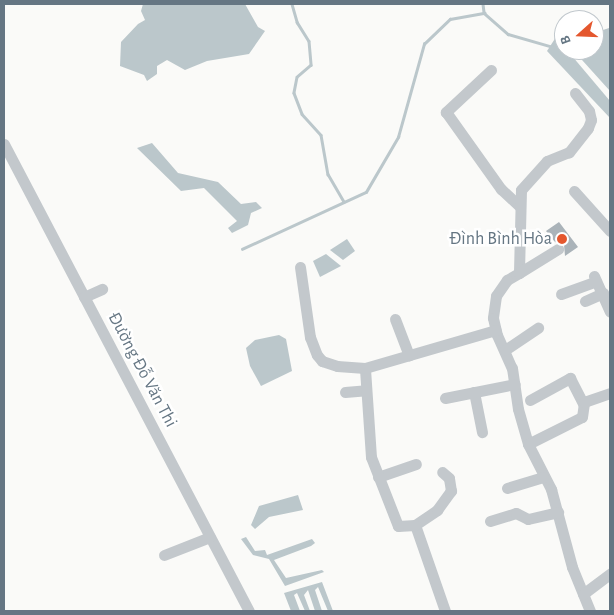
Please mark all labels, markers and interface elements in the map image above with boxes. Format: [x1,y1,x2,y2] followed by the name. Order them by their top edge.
[554,10,604,60] north arrow
[558,34,574,46] text: B
[449,228,552,250] place label: Đình Bình Hòa
[556,233,568,245] marker: Đình Bình Hòa
[103,309,181,431] street label: Đường Đỗ Văn Thi

